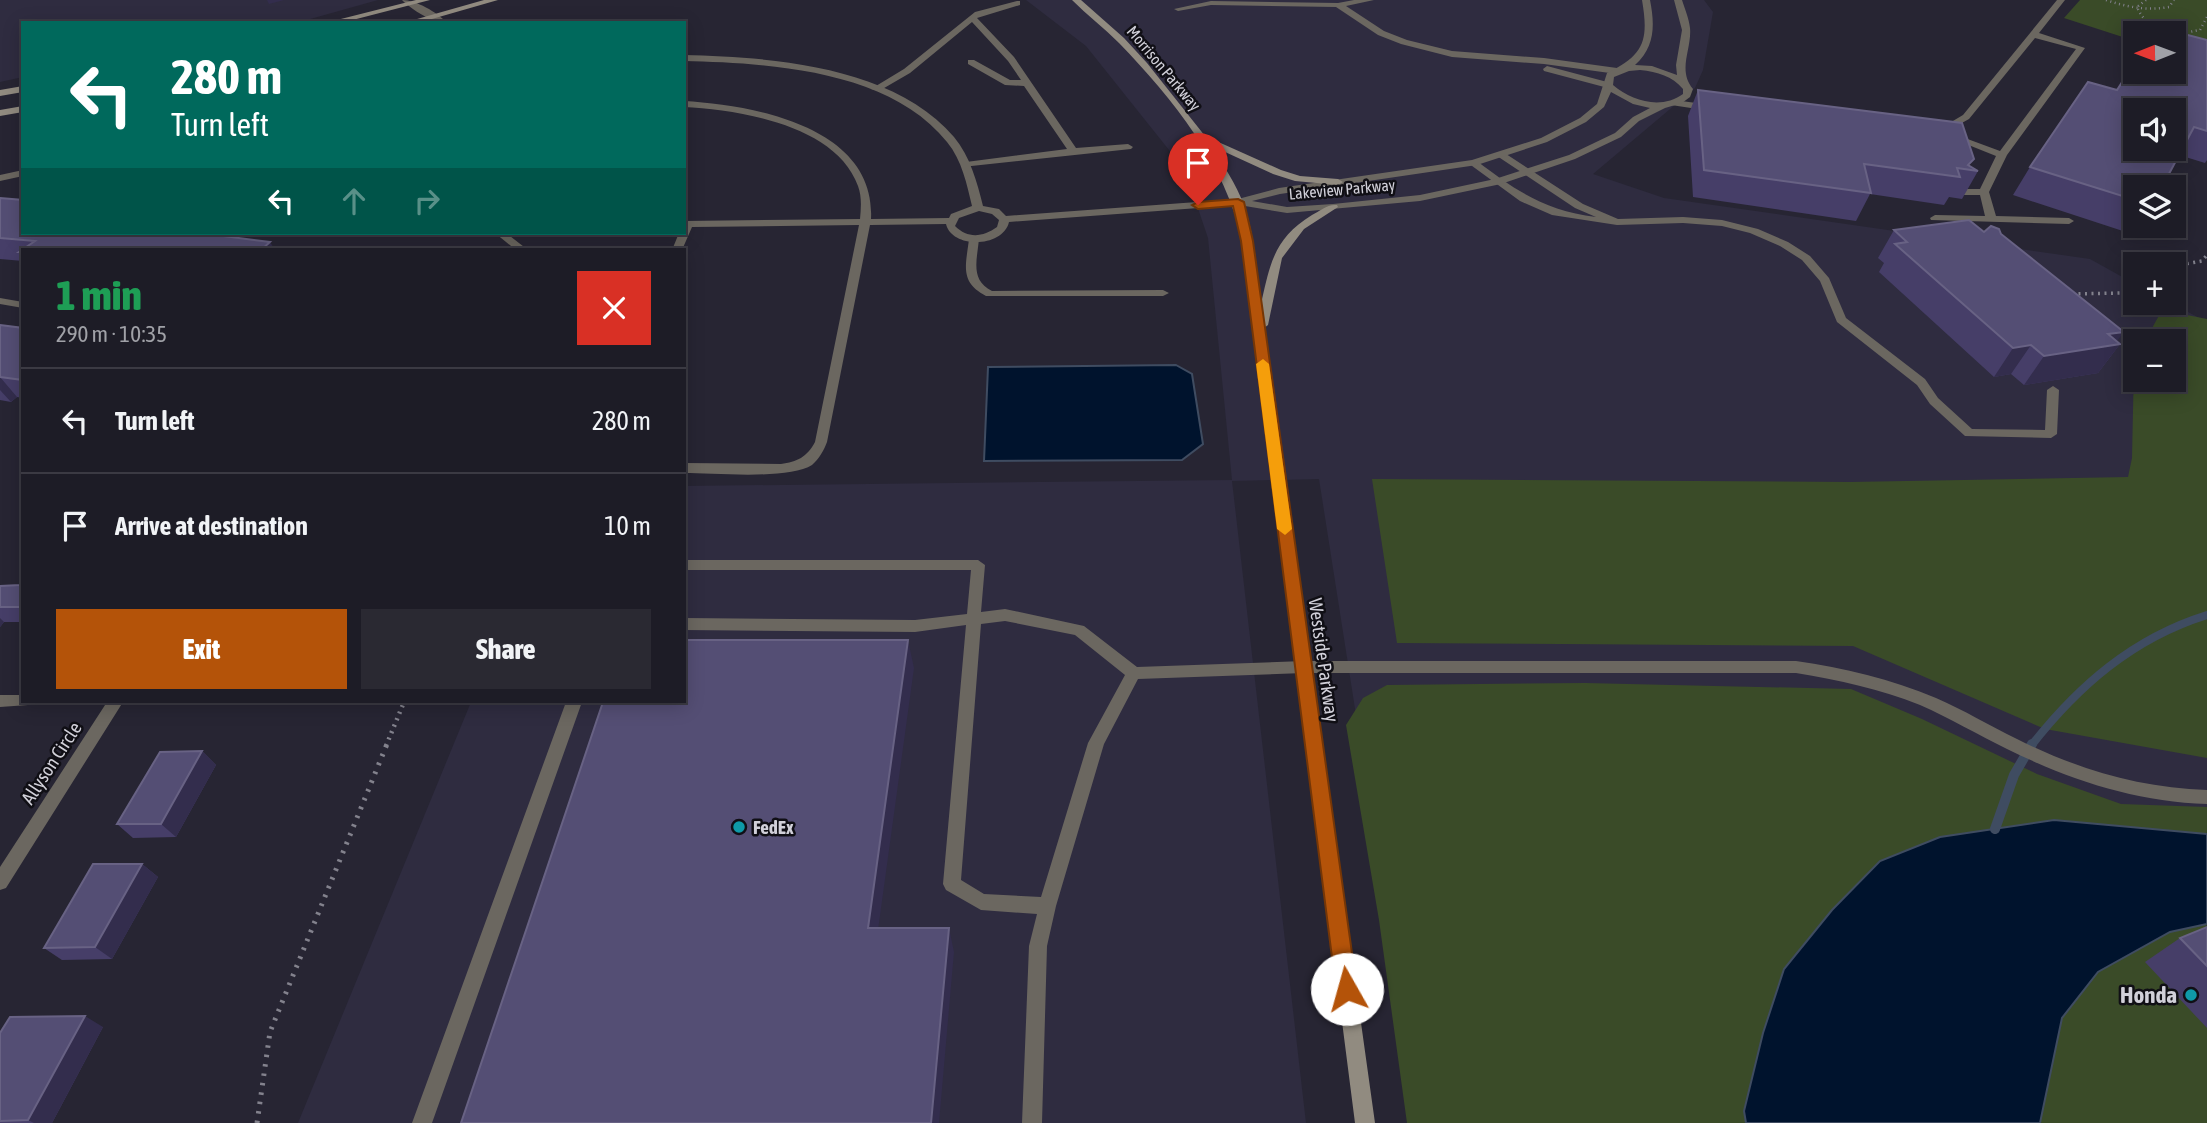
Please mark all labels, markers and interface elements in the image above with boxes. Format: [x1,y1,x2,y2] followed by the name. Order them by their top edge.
[2123,21,2186,84] north arrow
[2123,21,2186,392] map controls
[1123,22,1205,115] street label: Morrison Parkway
[171,48,282,104] text: 280 m
[56,49,147,140] icon: left
[2123,98,2186,161] button: sound
[171,106,269,143] text: Turn left
[1168,133,1228,205] pin
[1179,144,1217,182] icon: arrive
[1288,175,1396,204] street label: Lakeview Parkway
[2123,175,2186,238] button: layers
[262,182,300,220] icon: left
[335,182,373,220] icon: ahead
[408,182,446,220] icon: right
[2123,252,2186,315] button: +
[56,271,142,319] text: 1 min
[577,271,651,345] button: close
[56,321,167,347] text: 290 m · 10:35
[2123,329,2186,392] button: −
[56,402,94,440] icon: left
[115,406,195,436] text: Turn left
[592,406,651,436] text: 280 m
[56,507,94,545] icon: arrive
[115,511,308,541] text: Arrive at destination
[604,511,651,541] text: 10 m
[1304,597,1344,724] street label: Westside Parkway
[56,609,347,689] button: Exit
[361,609,651,689] button: Share
[16,718,86,808] street label: Allyson Circle
[753,816,794,838] place label: FedEx
[731,819,747,835] marker: FedEx
[1310,952,1384,1026] position arrow
[2120,982,2177,1008] place label: Honda
[2183,987,2199,1003] marker: Honda

